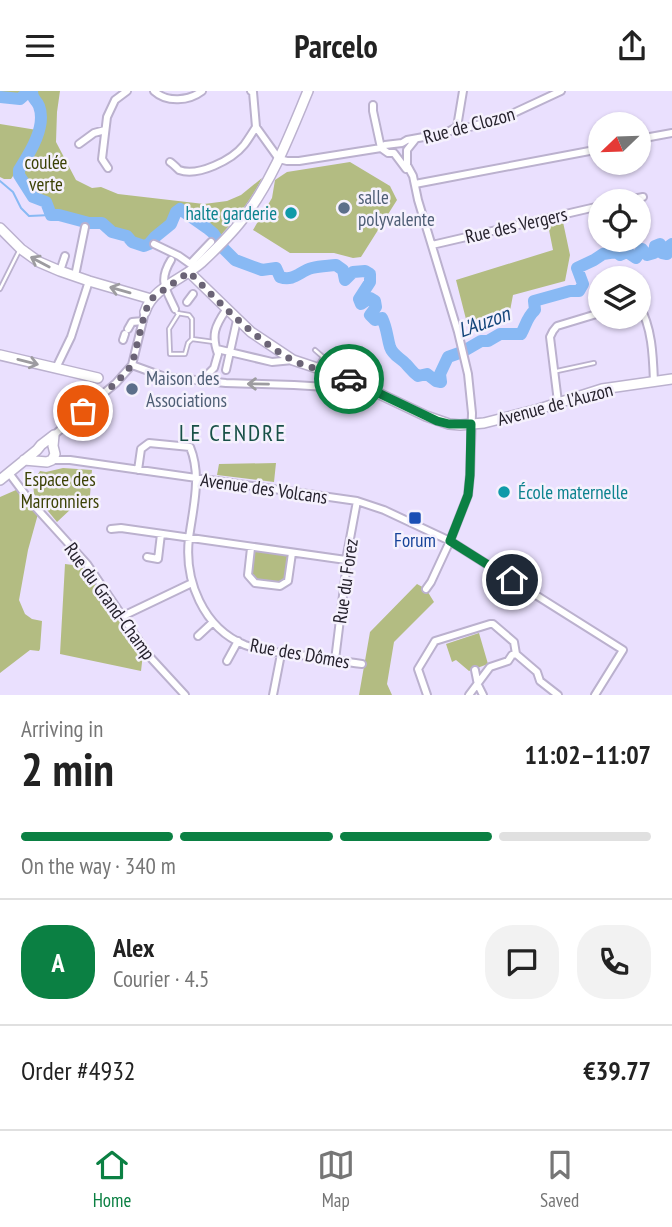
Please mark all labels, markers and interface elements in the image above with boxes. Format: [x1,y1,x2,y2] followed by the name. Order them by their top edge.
[294,25,378,67] text: Parcelo
[21,27,59,65] icon: menu
[613,27,651,65] icon: share
[421,101,517,149] street label: Rue de Clozon
[588,112,651,175] north arrow
[588,112,651,329] map controls
[25,150,68,196] park label: coulée verte
[358,185,435,231] place label: salle polyvalente
[588,189,651,252] button: locate
[336,200,352,216] marker: salle polyvalente
[185,201,277,225] place label: halte garderie
[463,202,569,248] street label: Rue des Vergers
[283,205,299,221] marker: halte garderie
[30,254,51,268] one-way arrow
[588,266,651,329] button: layers
[109,283,132,296] one-way arrow
[454,299,515,343] water label: L'Auzon
[314,344,384,414] courier
[16,355,39,369] one-way arrow
[330,360,368,398] icon: car
[146,366,227,412] place label: Maison des Associations
[247,377,270,390] one-way arrow
[495,377,615,431] street label: Avenue de l'Auzon
[53,381,113,441] pin
[124,381,140,397] marker: Maison des Associations
[64,392,102,430] icon: bag
[179,418,287,447] district label: LE CENDRE
[21,467,99,513] park label: Espace des Marronniers
[199,467,329,509] street label: Avenue des Volcans
[518,480,628,504] place label: École maternelle
[496,484,512,500] marker: École maternelle
[407,510,423,526] marker: Forum
[394,528,436,552] place label: Forum
[327,537,363,625] street label: Rue du Forez
[59,538,161,664] street label: Rue du Grand-Champ
[482,550,542,610] pin
[493,561,531,599] icon: home
[248,632,352,674] street label: Rue des Dômes
[21,714,103,743] text: Arriving in
[524,738,651,771] text: 11:02–11:07
[21,739,114,799] text: 2 min
[21,851,176,880] text: On the way · 340 m
[485,925,559,999] button: chat
[577,925,651,999] button: phone
[113,931,154,964] text: Alex
[51,946,65,979] text: A
[113,964,209,993] text: Courier · 4.5
[21,1054,136,1087] text: Order #4932
[583,1054,651,1087] text: €39.77
[93,1146,131,1212] tab: Home
[317,1146,355,1212] tab: Map
[540,1146,579,1212] tab: Saved

